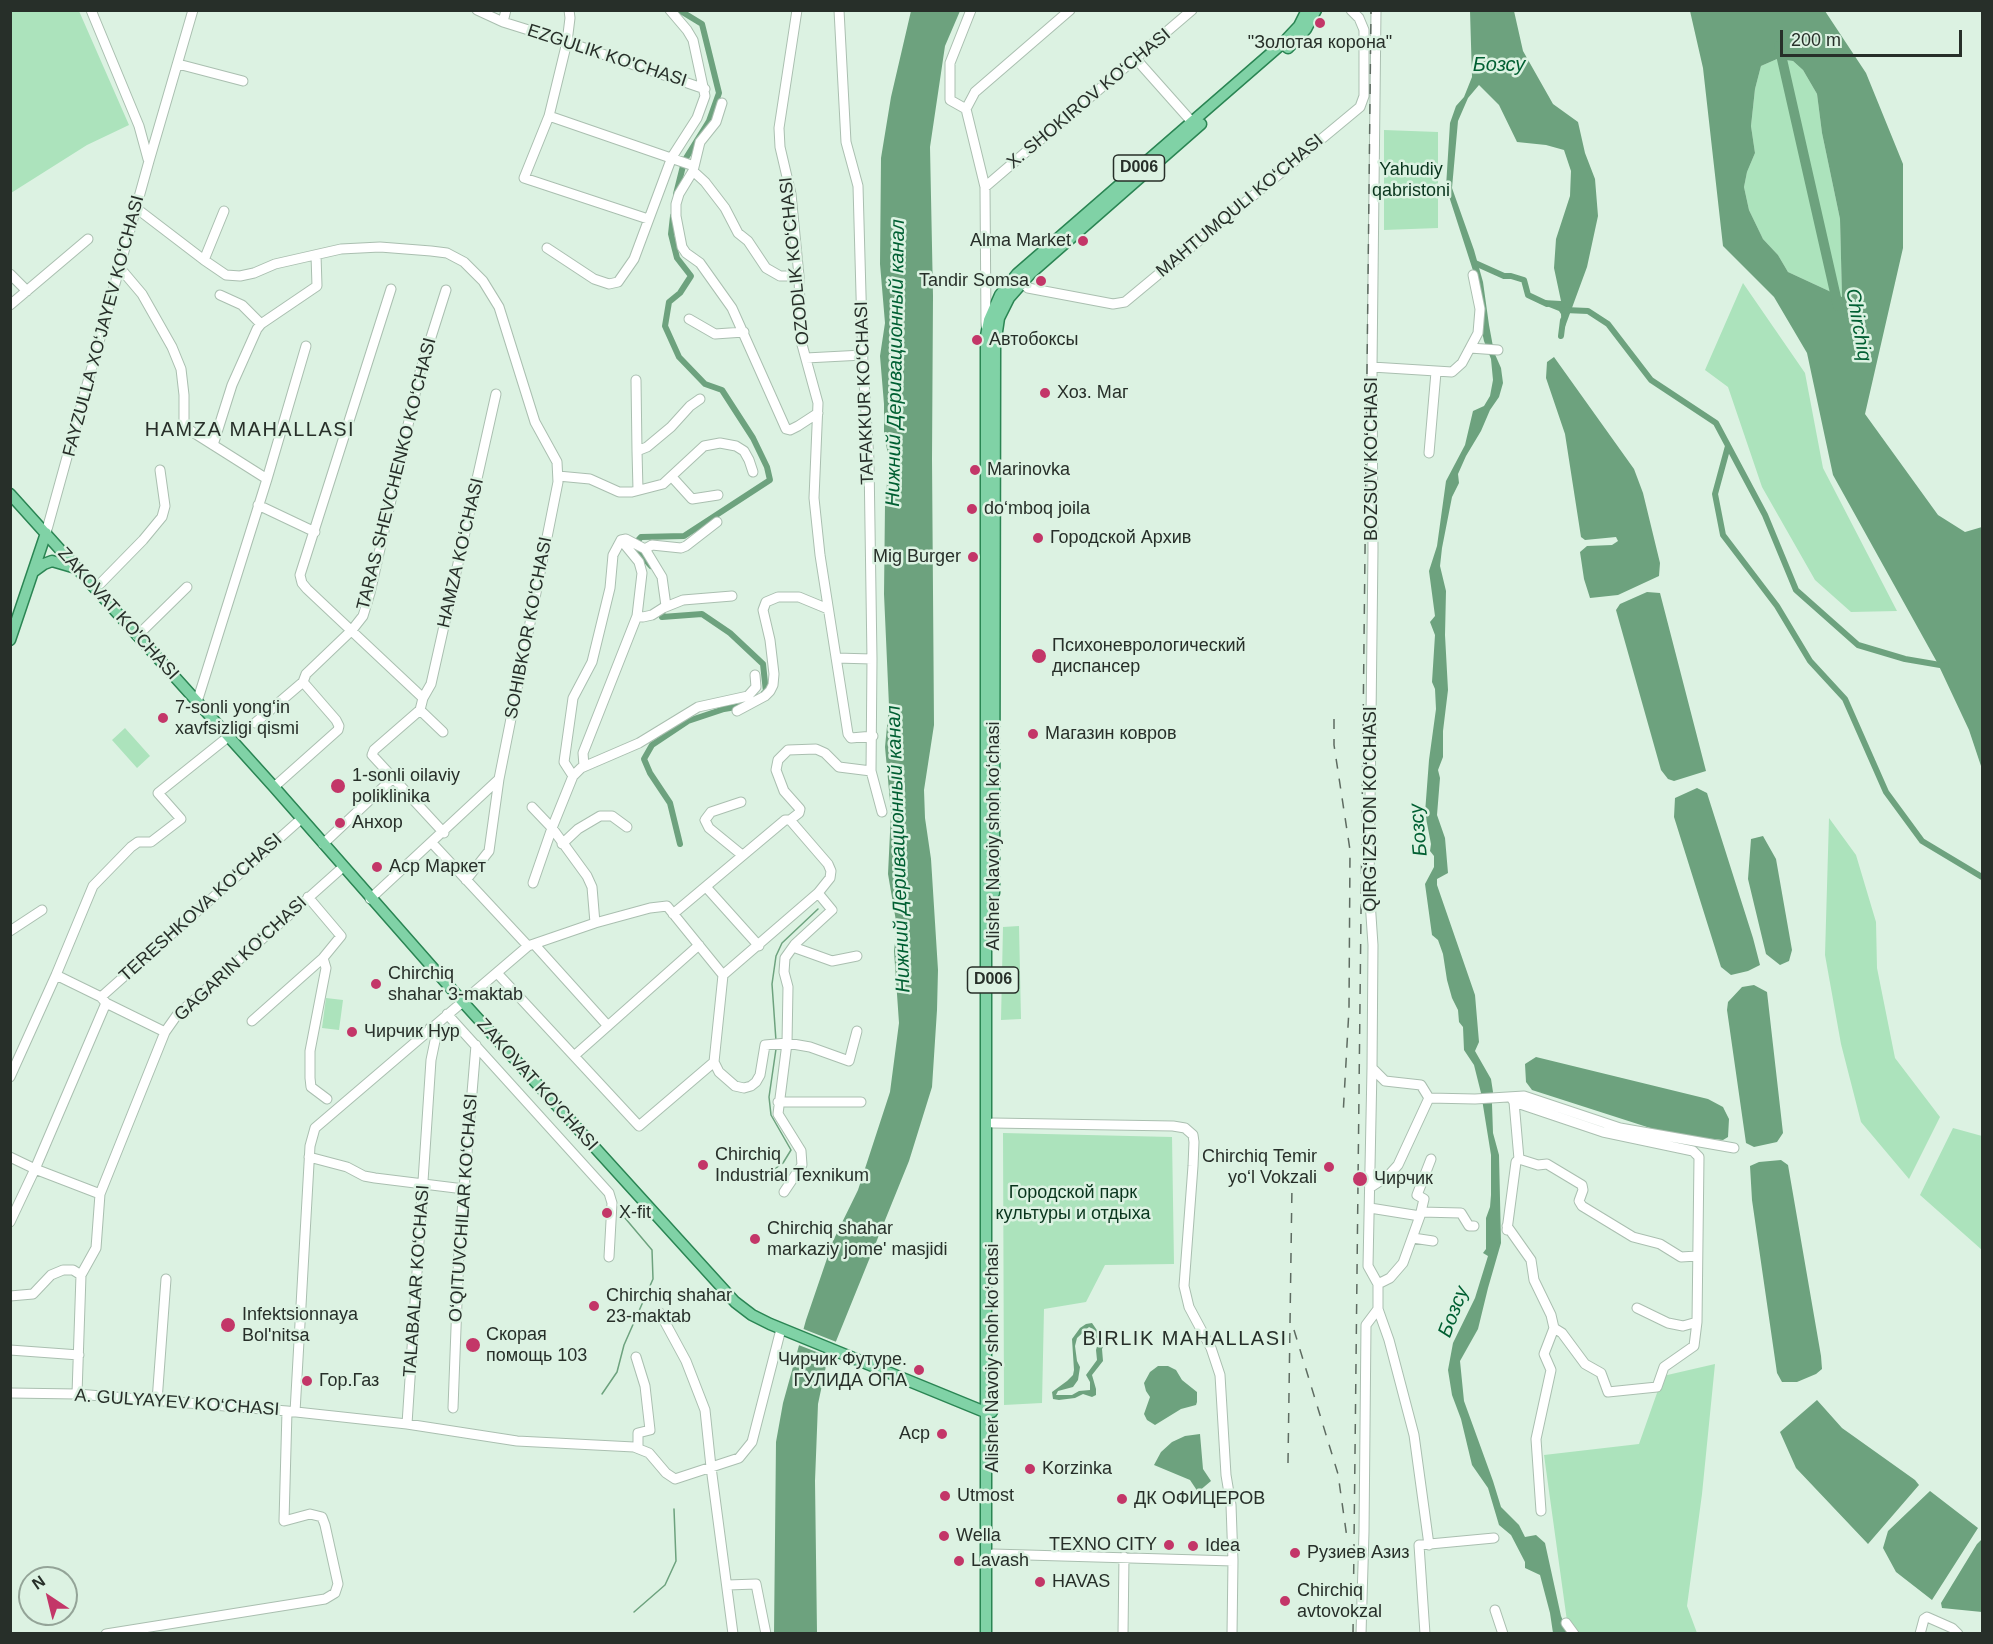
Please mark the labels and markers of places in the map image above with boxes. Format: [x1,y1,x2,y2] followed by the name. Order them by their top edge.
[1313,16,1327,30] marker: "Золотая корона"
[1248,32,1392,54] place label: "Золотая корона"
[970,230,1071,252] place label: Alma Market
[1076,234,1090,248] marker: Alma Market
[919,270,1029,292] place label: Tandir Somsa
[1034,274,1048,288] marker: Tandir Somsa
[989,329,1079,351] place label: Автобоксы
[970,333,984,347] marker: Автобоксы
[1057,382,1129,404] place label: Хоз. Маг
[1038,386,1052,400] marker: Хоз. Маг
[987,459,1070,481] place label: Marinovka
[968,463,982,477] marker: Marinovka
[984,498,1090,520] place label: doʻmboq joila
[965,502,979,516] marker: doʻmboq joila
[1050,527,1191,549] place label: Городской Архив
[1031,531,1045,545] marker: Городской Архив
[873,546,961,568] place label: Mig Burger
[966,550,980,564] marker: Mig Burger
[1052,635,1246,678] place label: Психоневрологический диспансер
[1030,647,1048,665] marker: Психоневрологический диспансер
[175,697,299,740] place label: 7-sonli yong‘in xavfsizligi qismi
[156,711,170,725] marker: 7-sonli yong‘in xavfsizligi qismi
[1045,723,1177,745] place label: Магазин ковров
[1026,727,1040,741] marker: Магазин ковров
[352,765,460,808] place label: 1-sonli oilaviy poliklinika
[329,777,347,795] marker: 1-sonli oilaviy poliklinika
[352,812,403,834] place label: Анхор
[333,816,347,830] marker: Анхор
[389,856,486,878] place label: Аср Маркет
[370,860,384,874] marker: Аср Маркет
[388,963,523,1006] place label: Chirchiq shahar 3-maktab
[369,977,383,991] marker: Chirchiq shahar 3-maktab
[364,1021,460,1043] place label: Чирчик Нур
[345,1025,359,1039] marker: Чирчик Нур
[715,1144,869,1186] place label: Chirchiq Industrial Texnikum
[1202,1146,1317,1188] place label: Chirchiq Temir yo‘l Vokzali
[696,1158,710,1172] marker: Chirchiq Industrial Texnikum
[1322,1160,1336,1174] marker: Chirchiq Temir yo‘l Vokzali
[1374,1168,1433,1190] place label: Чирчик
[1351,1170,1369,1188] marker: Чирчик
[619,1202,651,1224] place label: X-fit
[600,1206,614,1220] marker: X-fit
[767,1218,947,1260] place label: Chirchiq shahar markaziy jome' masjidi
[748,1232,762,1246] marker: Chirchiq shahar markaziy jome' masjidi
[606,1285,732,1328] place label: Chirchiq shahar 23-maktab
[587,1299,601,1313] marker: Chirchiq shahar 23-maktab
[242,1304,358,1346] place label: Infektsionnaya Bol'nitsa
[219,1316,237,1334] marker: Infektsionnaya Bol'nitsa
[486,1324,587,1366] place label: Скорая помощь 103
[464,1336,482,1354] marker: Скорая помощь 103
[778,1349,907,1392] place label: Чирчик Футуре. ГУЛИДА ОПА
[912,1363,926,1377] marker: Чирчик Футуре. ГУЛИДА ОПА
[319,1370,379,1392] place label: Гор.Газ
[300,1374,314,1388] marker: Гор.Газ
[899,1423,930,1445] place label: Аср
[935,1427,949,1441] marker: Аср
[1042,1458,1112,1480] place label: Korzinka
[1023,1462,1037,1476] marker: Korzinka
[957,1485,1014,1507] place label: Utmost
[1134,1488,1265,1510] place label: ДК ОФИЦЕРОВ
[938,1489,952,1503] marker: Utmost
[1115,1492,1129,1506] marker: ДК ОФИЦЕРОВ
[956,1525,1001,1547] place label: Wella
[937,1529,951,1543] marker: Wella
[1049,1534,1157,1556] place label: TEXNO CITY
[1205,1535,1240,1557] place label: Idea
[1162,1538,1176,1552] marker: TEXNO CITY
[1186,1539,1200,1553] marker: Idea
[1307,1542,1409,1564] place label: Рузиев Азиз
[1288,1546,1302,1560] marker: Рузиев Азиз
[971,1550,1029,1572] place label: Lavash
[952,1554,966,1568] marker: Lavash
[1052,1571,1110,1593] place label: HAVAS
[1033,1575,1047,1589] marker: HAVAS
[1297,1580,1382,1622] place label: Chirchiq avtovokzal
[1278,1594,1292,1608] marker: Chirchiq avtovokzal

